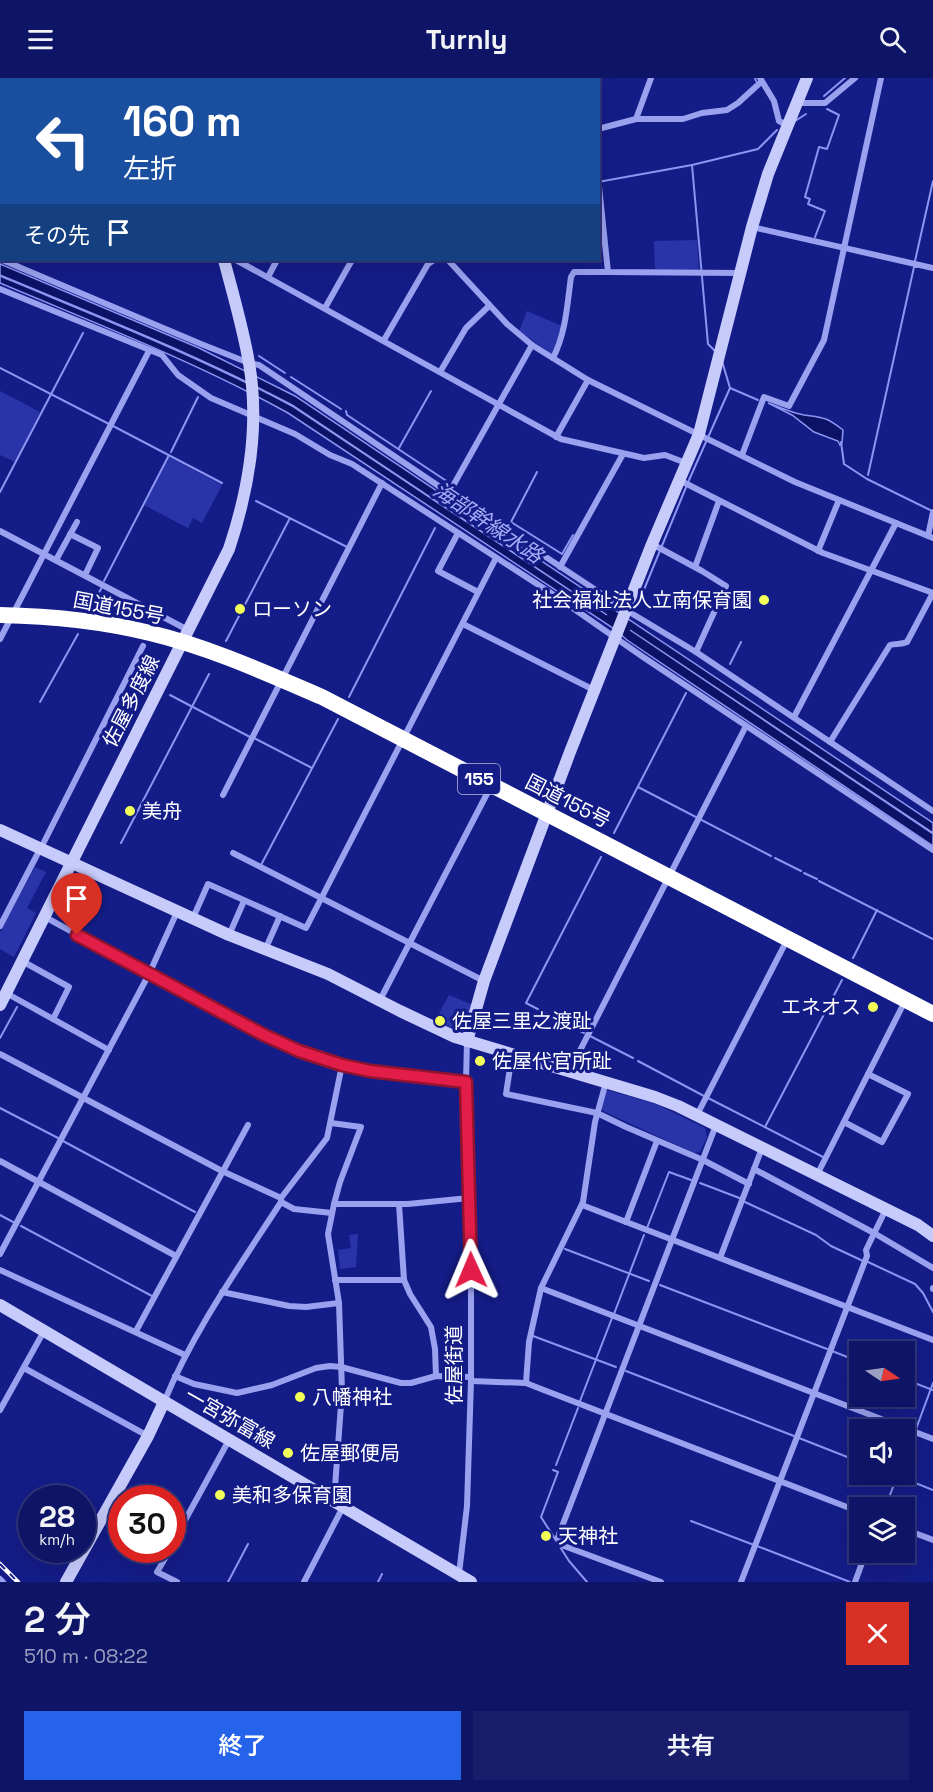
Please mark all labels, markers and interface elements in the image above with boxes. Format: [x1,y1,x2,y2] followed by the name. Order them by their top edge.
[426,22,507,57] text: Turnly
[24,23,57,56] icon: menu
[876,23,909,56] icon: search
[123,95,242,148] text: 160 m
[24,102,102,180] icon: left
[123,151,177,186] text: 左折
[102,216,135,249] icon: arrive
[24,221,90,249] text: その先
[429,476,550,570] water label: 海部幹線水路
[71,586,167,630] street label: 国道155号
[532,587,752,613] place label: 社会福祉法人立南保育園
[757,593,771,607] marker: 社会福祉法人立南保育園
[252,596,332,622] place label: ローソン
[233,602,247,616] marker: ローソン
[97,651,165,751] street label: 佐屋多度線
[458,764,500,794] road number: 155
[521,768,615,834] street label: 国道155号
[142,798,182,824] place label: 美舟
[123,804,137,818] marker: 美舟
[51,873,102,935] pin
[60,882,93,915] icon: arrive
[781,994,861,1020] place label: エネオス
[866,1000,880,1014] marker: エネオス
[452,1008,592,1034] place label: 佐屋三里之渡趾
[433,1014,447,1028] marker: 佐屋三里之渡趾
[492,1048,612,1074] place label: 佐屋代官所趾
[473,1054,487,1068] marker: 佐屋代官所趾
[439,1238,503,1302] position arrow
[441,1325,467,1405] street label: 佐屋街道
[849,1341,915,1407] north arrow
[849,1341,915,1563] map controls
[180,1382,280,1454] street label: 一宮弥富線
[312,1384,392,1410] place label: 八幡神社
[293,1390,307,1404] marker: 八幡神社
[849,1419,915,1485] button: sound
[300,1440,400,1466] place label: 佐屋郵便局
[281,1446,295,1460] marker: 佐屋郵便局
[232,1482,352,1508] place label: 美和多保育園
[108,1485,186,1563] speed limit sign: 30
[213,1488,227,1502] marker: 美和多保育園
[39,1497,75,1536] text: 28
[849,1497,915,1563] button: layers
[558,1523,618,1549] place label: 天神社
[539,1529,553,1543] marker: 天神社
[39,1530,75,1549] text: km/h
[24,1597,91,1643] text: 2 分
[846,1602,909,1665] button: close
[24,1643,148,1669] text: 510 m · 08:22
[24,1711,461,1780] button: 終了
[473,1711,909,1780] button: 共有

